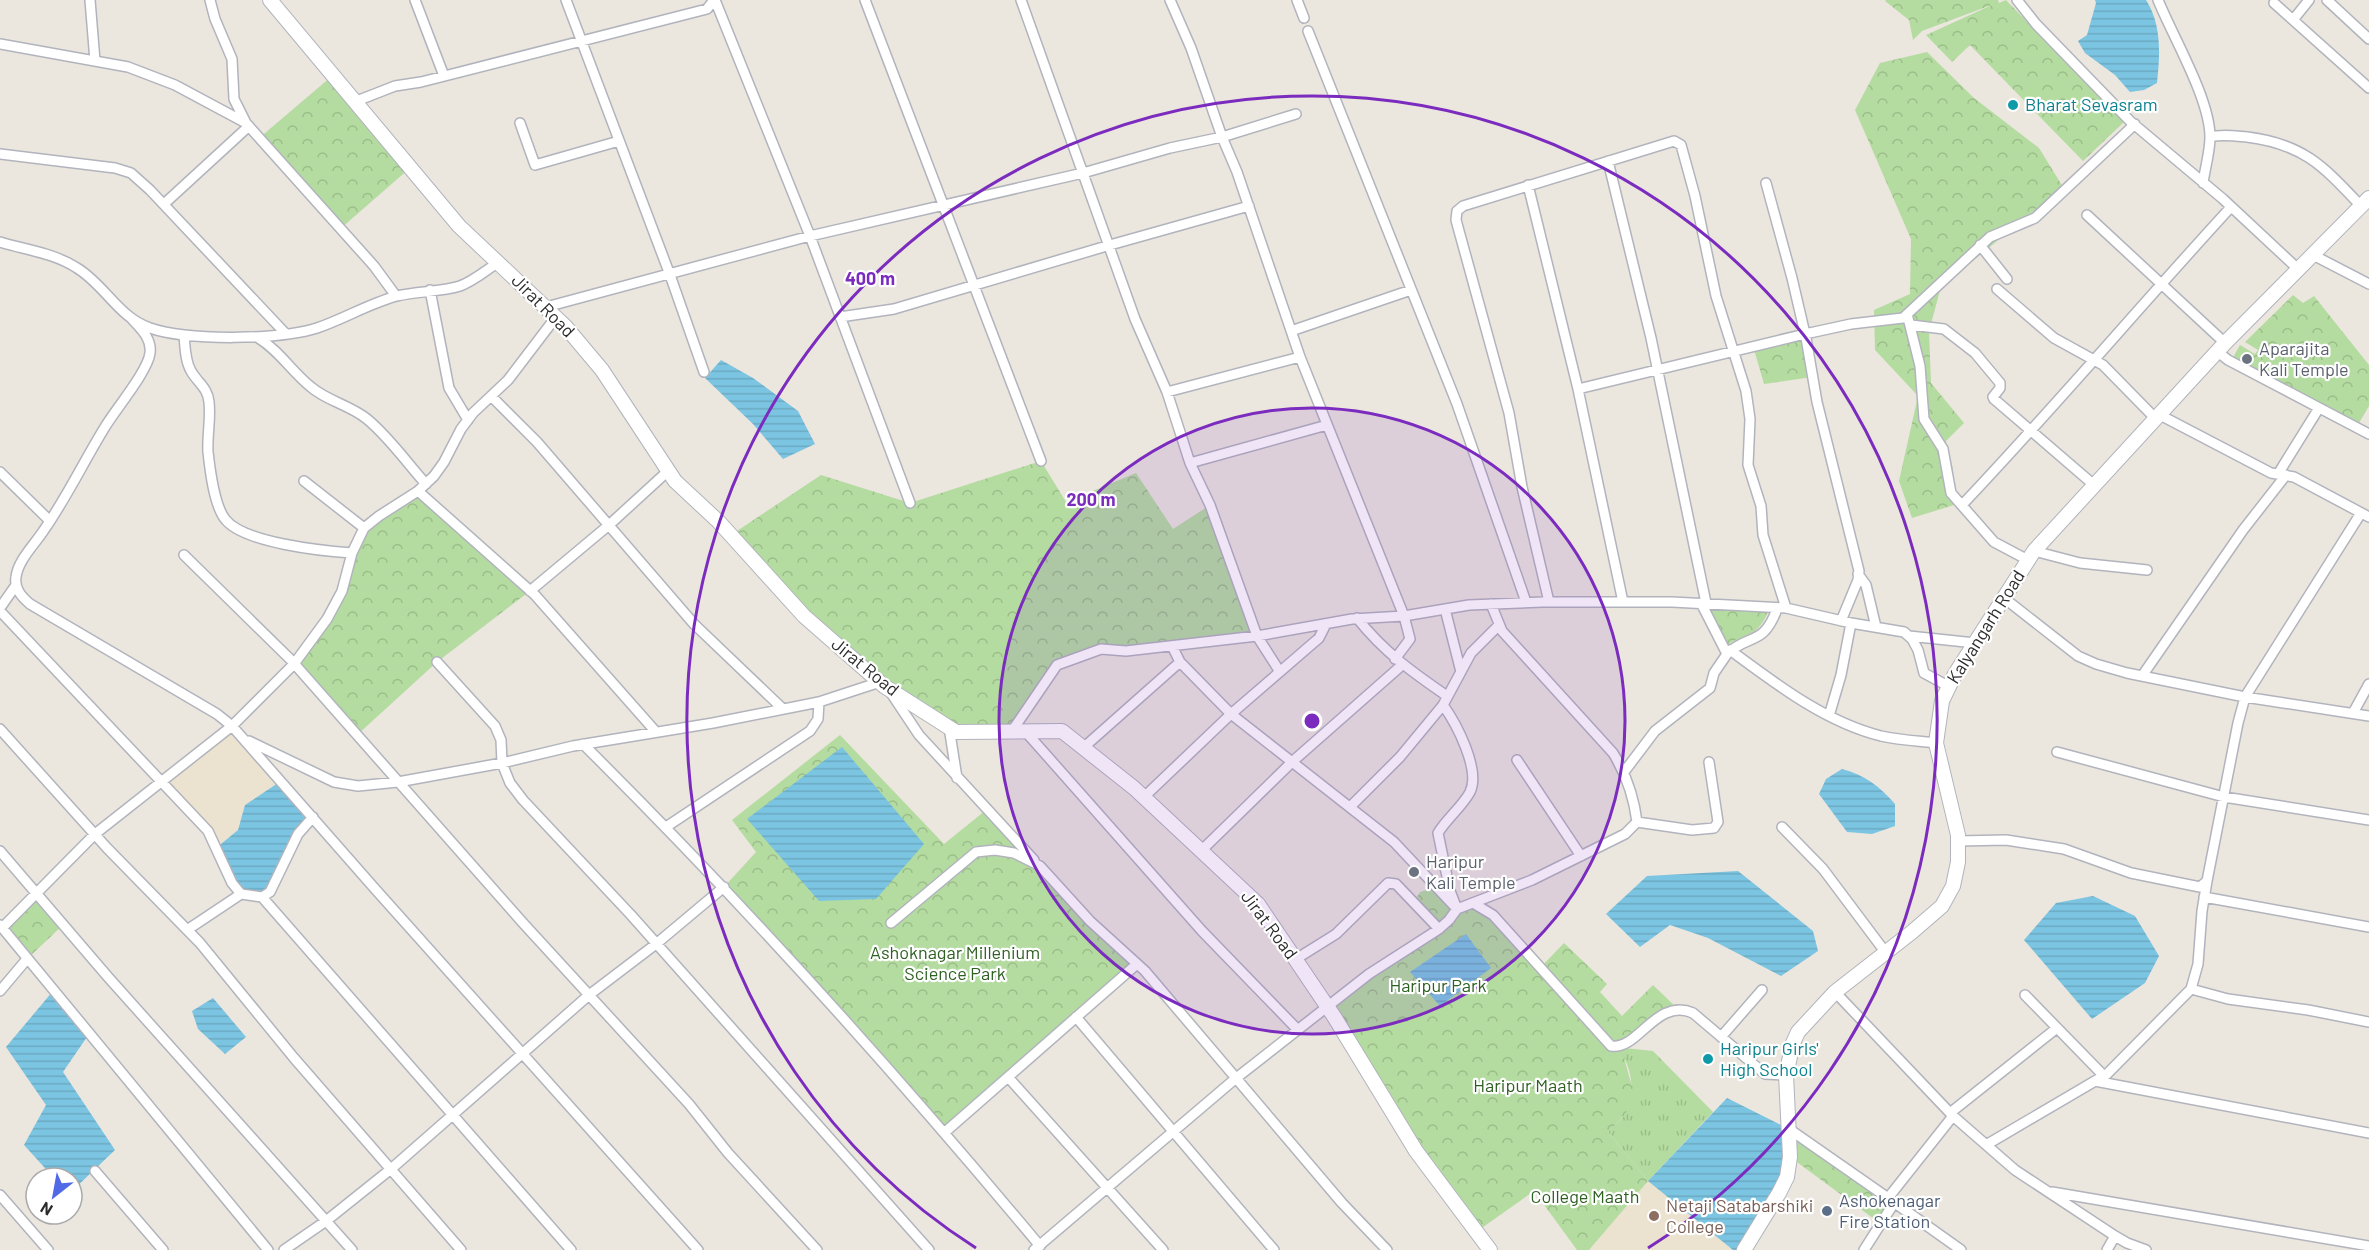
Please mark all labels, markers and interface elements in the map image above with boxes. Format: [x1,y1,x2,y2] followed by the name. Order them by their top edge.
[2025,93,2158,115] place label: Bharat Sevasram
[2006,98,2020,112] marker: Bharat Sevasram
[845,267,895,289] text: 400 m
[507,269,580,342] street label: Jirat Road
[2259,337,2349,380] place label: Aparajita Kali Temple
[2240,352,2254,366] marker: Aparajita Kali Temple
[1066,488,1116,510] text: 200 m
[1941,566,2029,687] street label: Kalyangarh Road
[827,632,904,700] street label: Jirat Road
[1302,711,1322,731] centre of rings
[1426,850,1516,893] place label: Haripur Kali Temple
[1407,865,1421,879] marker: Haripur Kali Temple
[1237,886,1303,963] street label: Jirat Road
[870,941,1040,984] park label: Ashoknagar Millenium Science Park
[1389,974,1487,996] park label: Haripur Park
[1720,1037,1819,1080] place label: Haripur Girls' High School
[1701,1052,1715,1066] marker: Haripur Girls' High School
[1473,1074,1583,1096] park label: Haripur Maath
[24,1166,84,1226] north arrow
[1531,1185,1639,1207] park label: College Maath
[1839,1189,1941,1232] place label: Ashokenagar Fire Station
[1666,1194,1813,1237] place label: Netaji Satabarshiki College
[37,1198,55,1220] text: N
[1820,1204,1834,1218] marker: Ashokenagar Fire Station
[1647,1209,1661,1223] marker: Netaji Satabarshiki College

